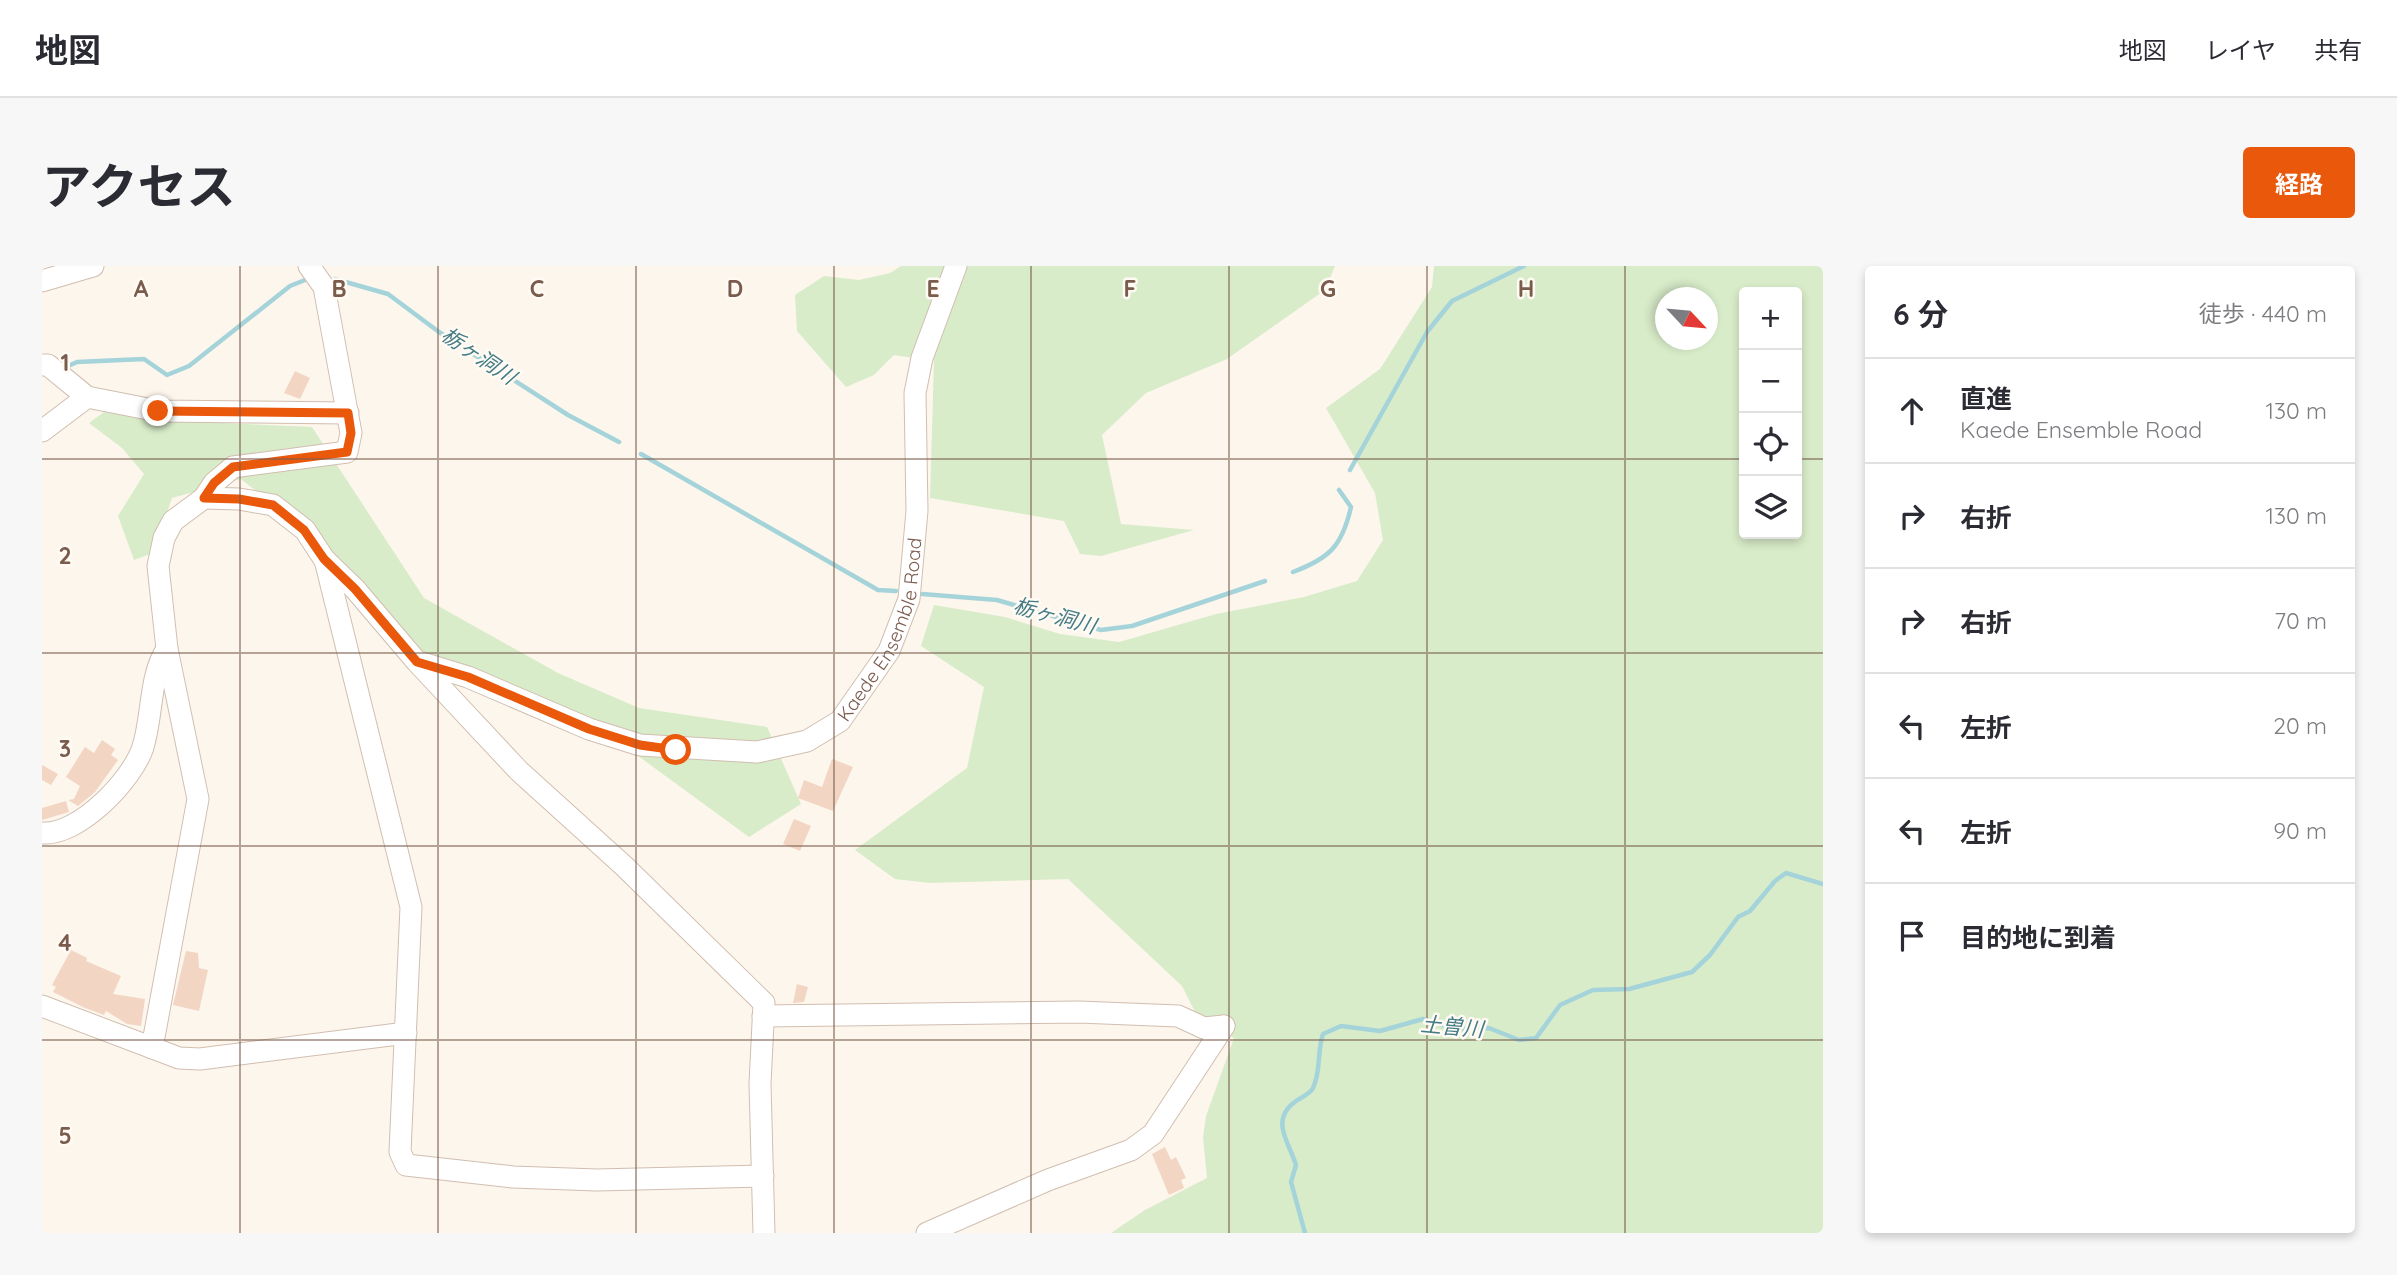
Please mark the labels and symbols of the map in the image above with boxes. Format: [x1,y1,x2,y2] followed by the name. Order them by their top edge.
[134,274,149,303] text: A
[331,274,347,303] text: B
[530,274,544,303] text: C
[727,274,743,303] text: D
[926,274,940,303] text: E
[1124,274,1136,303] text: F
[1320,274,1336,303] text: G
[1518,274,1534,303] text: H
[1655,287,1718,350] north arrow
[437,321,523,390] water label: 栃ヶ洞川
[61,348,69,377] text: 1
[142,395,173,426] route end
[832,537,927,726] street label: Kaede Ensemble Road
[58,541,72,570] text: 2
[1011,592,1101,639] water label: 栃ヶ洞川
[59,734,71,763] text: 3
[660,734,691,765] route start
[58,928,72,957] text: 4
[1419,1010,1487,1042] water label: 土曽川
[58,1121,72,1150] text: 5

